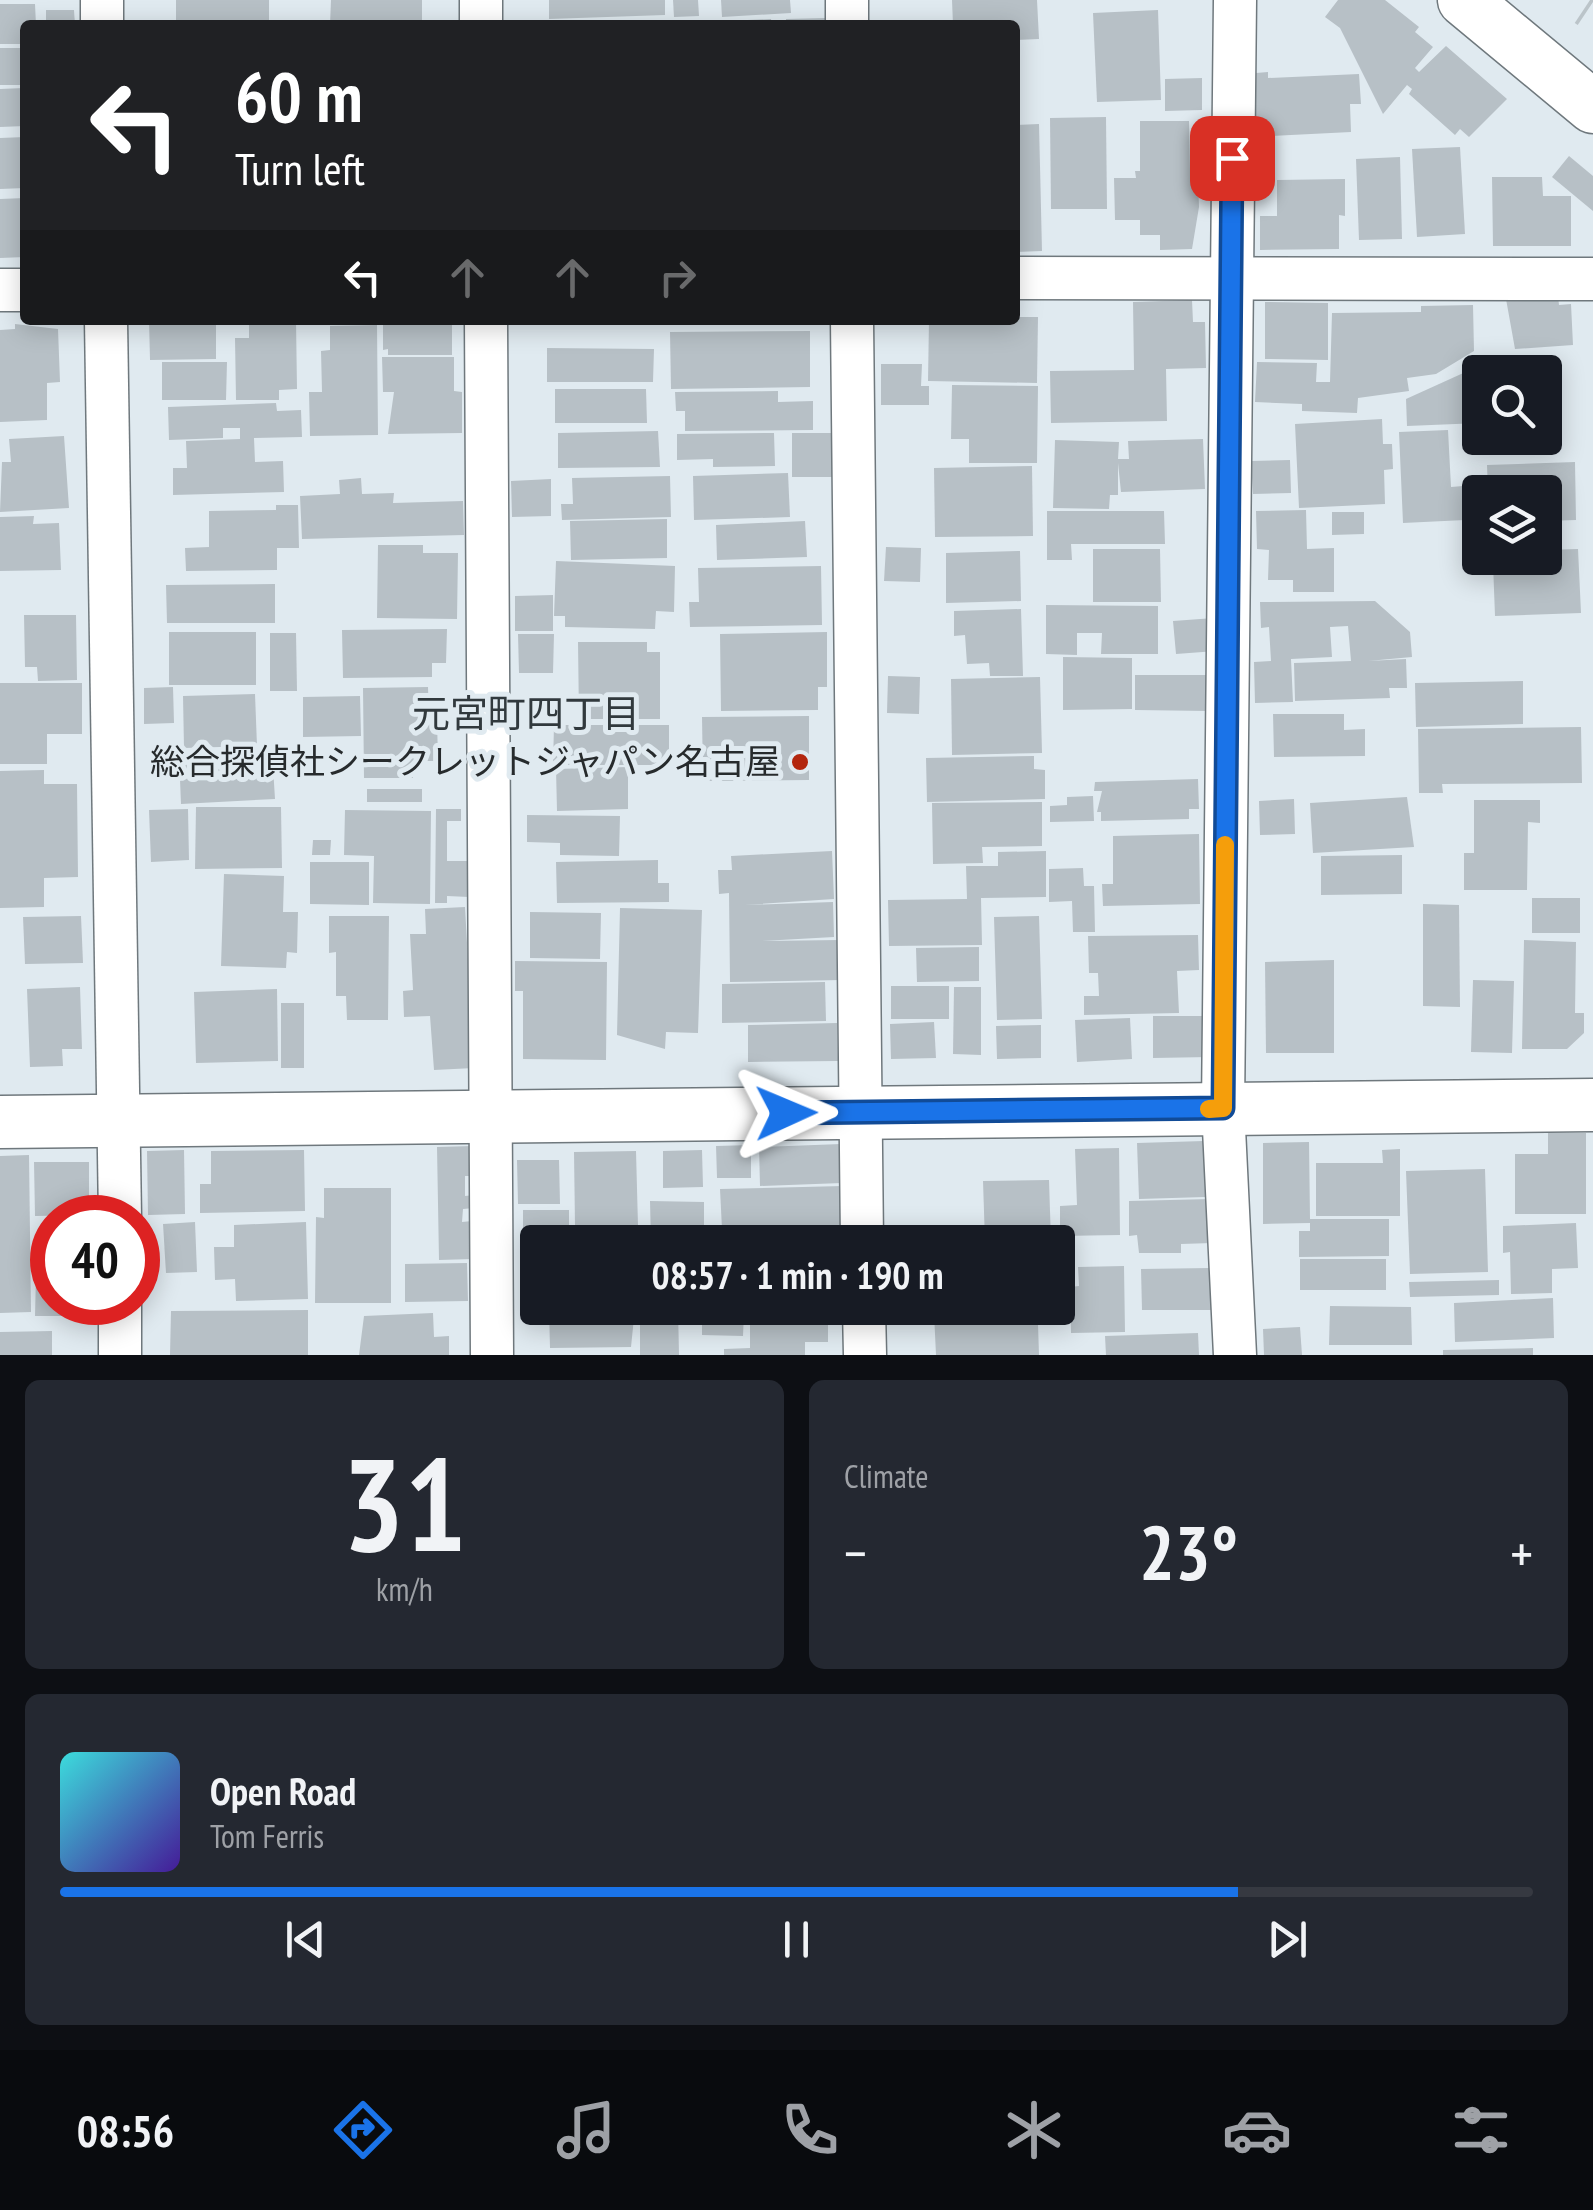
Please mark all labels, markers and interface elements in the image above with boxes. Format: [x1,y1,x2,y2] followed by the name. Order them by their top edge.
[235,51,363,141] text: 60 m
[70,60,200,190] icon: left
[1190,116,1275,201] pin
[1205,131,1260,186] icon: arrive
[235,139,365,197] text: Turn left
[335,250,390,305] icon: left
[440,250,495,305] icon: ahead
[545,250,600,305] icon: ahead
[650,250,705,305] icon: right
[1462,355,1562,575] map controls
[1462,355,1562,455] button: search
[1462,475,1562,575] button: layers
[412,688,640,737] district label: 元宮町四丁目
[150,738,780,784] place label: 総合探偵社シークレットジャパン名古屋
[789,751,811,773] marker: 総合探偵社シークレットジャパン名古屋
[734,1061,838,1165] position arrow
[30,1195,160,1325] speed limit sign: 40
[651,1250,944,1299] text: 08:57 · 1 min · 190 m
[342,1419,467,1587] text: 31
[844,1455,928,1497] text: Climate
[1139,1504,1238,1601] text: 23°
[844,1517,867,1588] text: −
[1510,1517,1533,1588] text: +
[376,1568,433,1610] text: km/h
[210,1766,356,1815] text: Open Road
[210,1815,324,1857] text: Tom Ferris
[278,1912,333,1967] icon: previous
[769,1912,824,1967] icon: pause
[1260,1912,1315,1967] icon: next
[328,2095,398,2165] icon: directions
[551,2095,621,2165] icon: music
[775,2095,845,2165] icon: phone
[999,2095,1069,2165] icon: climate
[1222,2095,1292,2165] icon: car
[1446,2095,1516,2165] icon: filters
[77,2101,174,2159] text: 08:56

